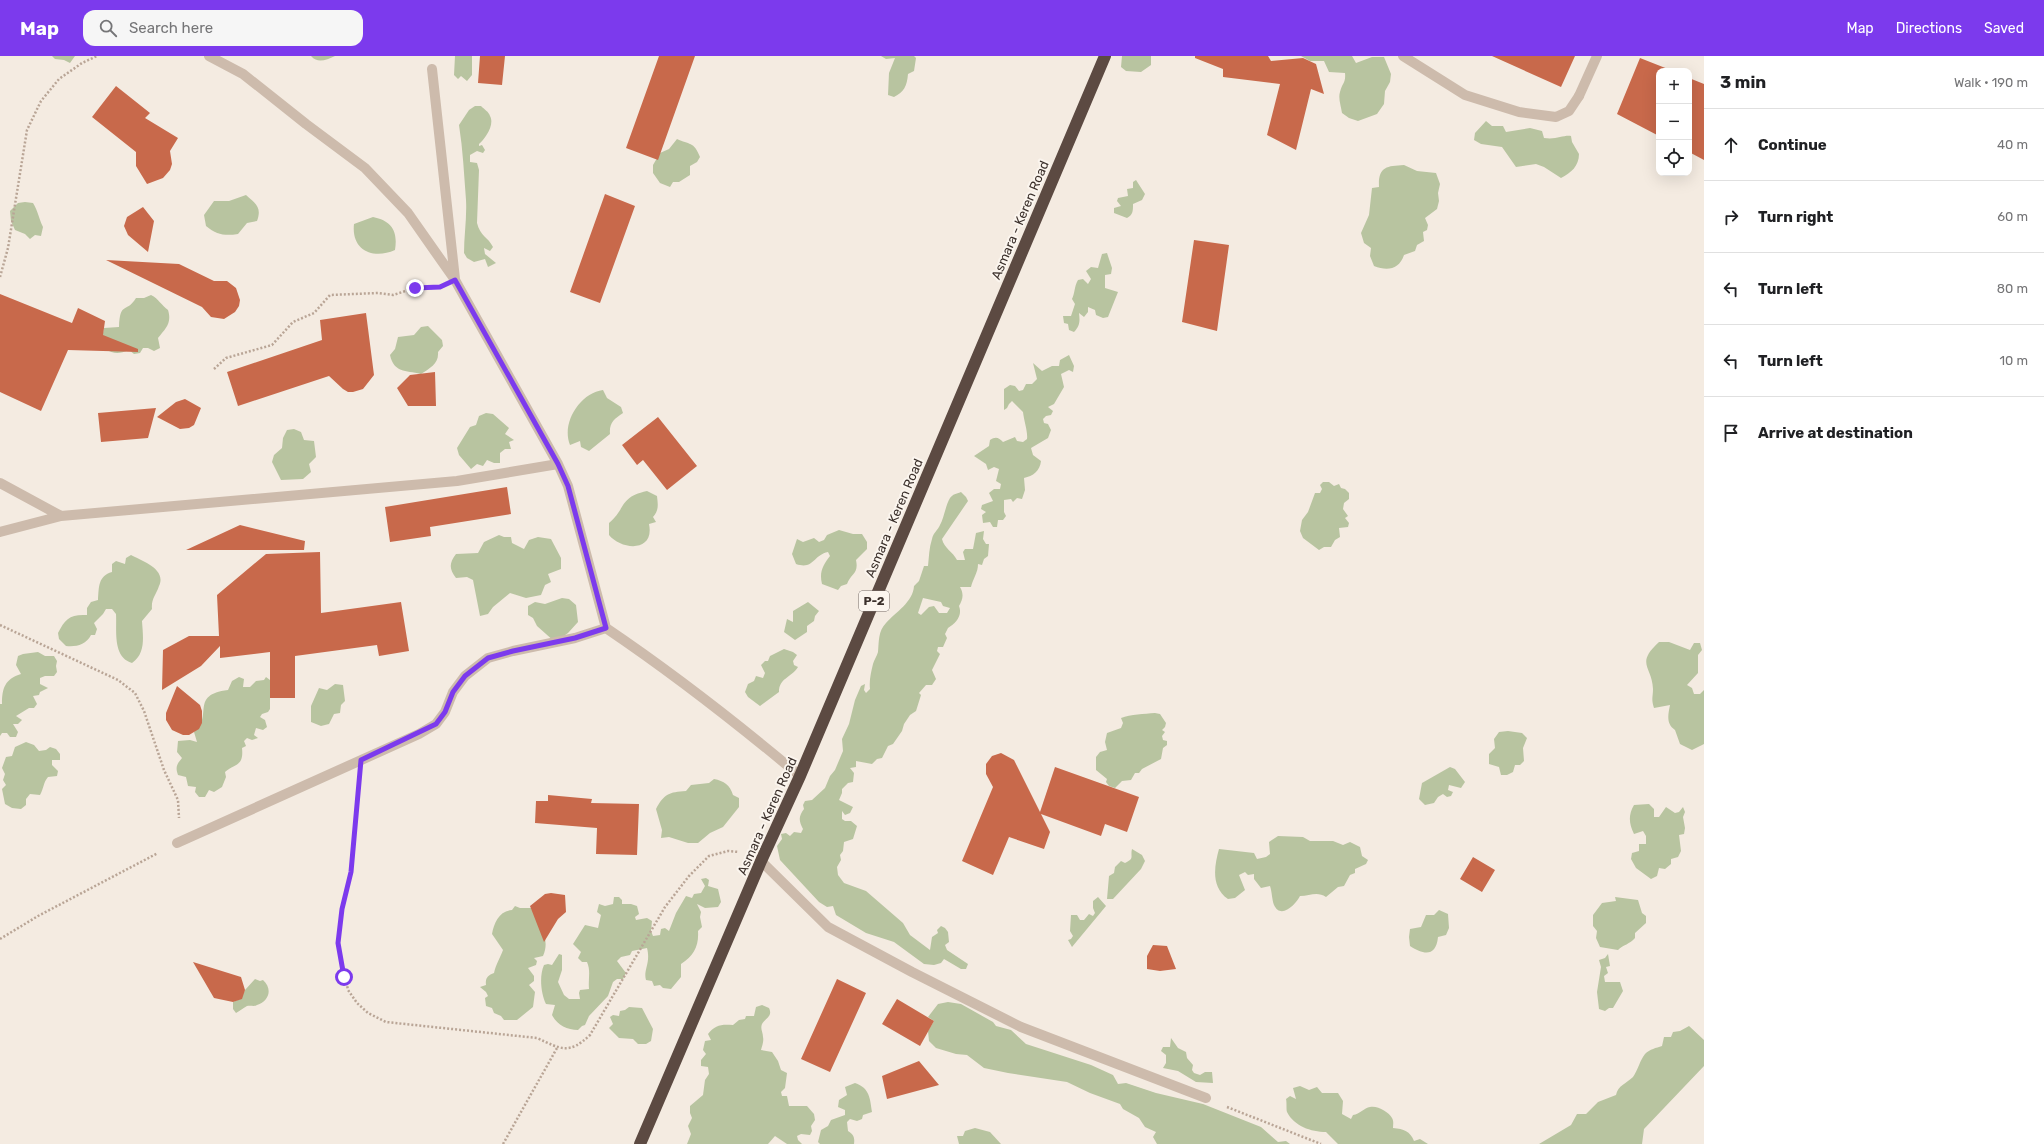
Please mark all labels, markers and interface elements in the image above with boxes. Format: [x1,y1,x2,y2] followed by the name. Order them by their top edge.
[83,10,363,46] search box
[20,17,59,40] text: Map
[97,17,119,39] icon: search
[129,19,213,37] text: Search here
[1847,20,1874,37] text: Map
[1896,20,1962,37] text: Directions
[1984,20,2024,37] text: Saved
[1656,68,1692,176] map controls
[1656,68,1692,104] button: +
[1720,72,1766,92] text: 3 min
[1954,75,2028,90] text: Walk · 190 m
[1656,104,1692,140] button: −
[1720,134,1742,156] icon: ahead
[1758,136,1827,154] text: Continue
[1997,137,2028,152] text: 40 m
[1656,140,1692,176] button: locate
[988,158,1052,282] street label: Asmara - Keren Road
[1720,206,1742,228] icon: right
[1758,208,1833,226] text: Turn right
[1997,209,2028,224] text: 60 m
[1720,278,1742,300] icon: left
[406,279,424,297] route end
[1758,280,1823,298] text: Turn left
[1997,281,2028,296] text: 80 m
[1720,350,1742,372] icon: left
[1758,352,1823,370] text: Turn left
[1999,353,2028,368] text: 10 m
[1720,422,1742,444] icon: arrive
[1758,424,1913,442] text: Arrive at destination
[862,456,926,580] street label: Asmara - Keren Road
[859,591,889,611] road number: P-2
[734,755,800,877] street label: Asmara - Keren Road
[335,968,353,986] route start

